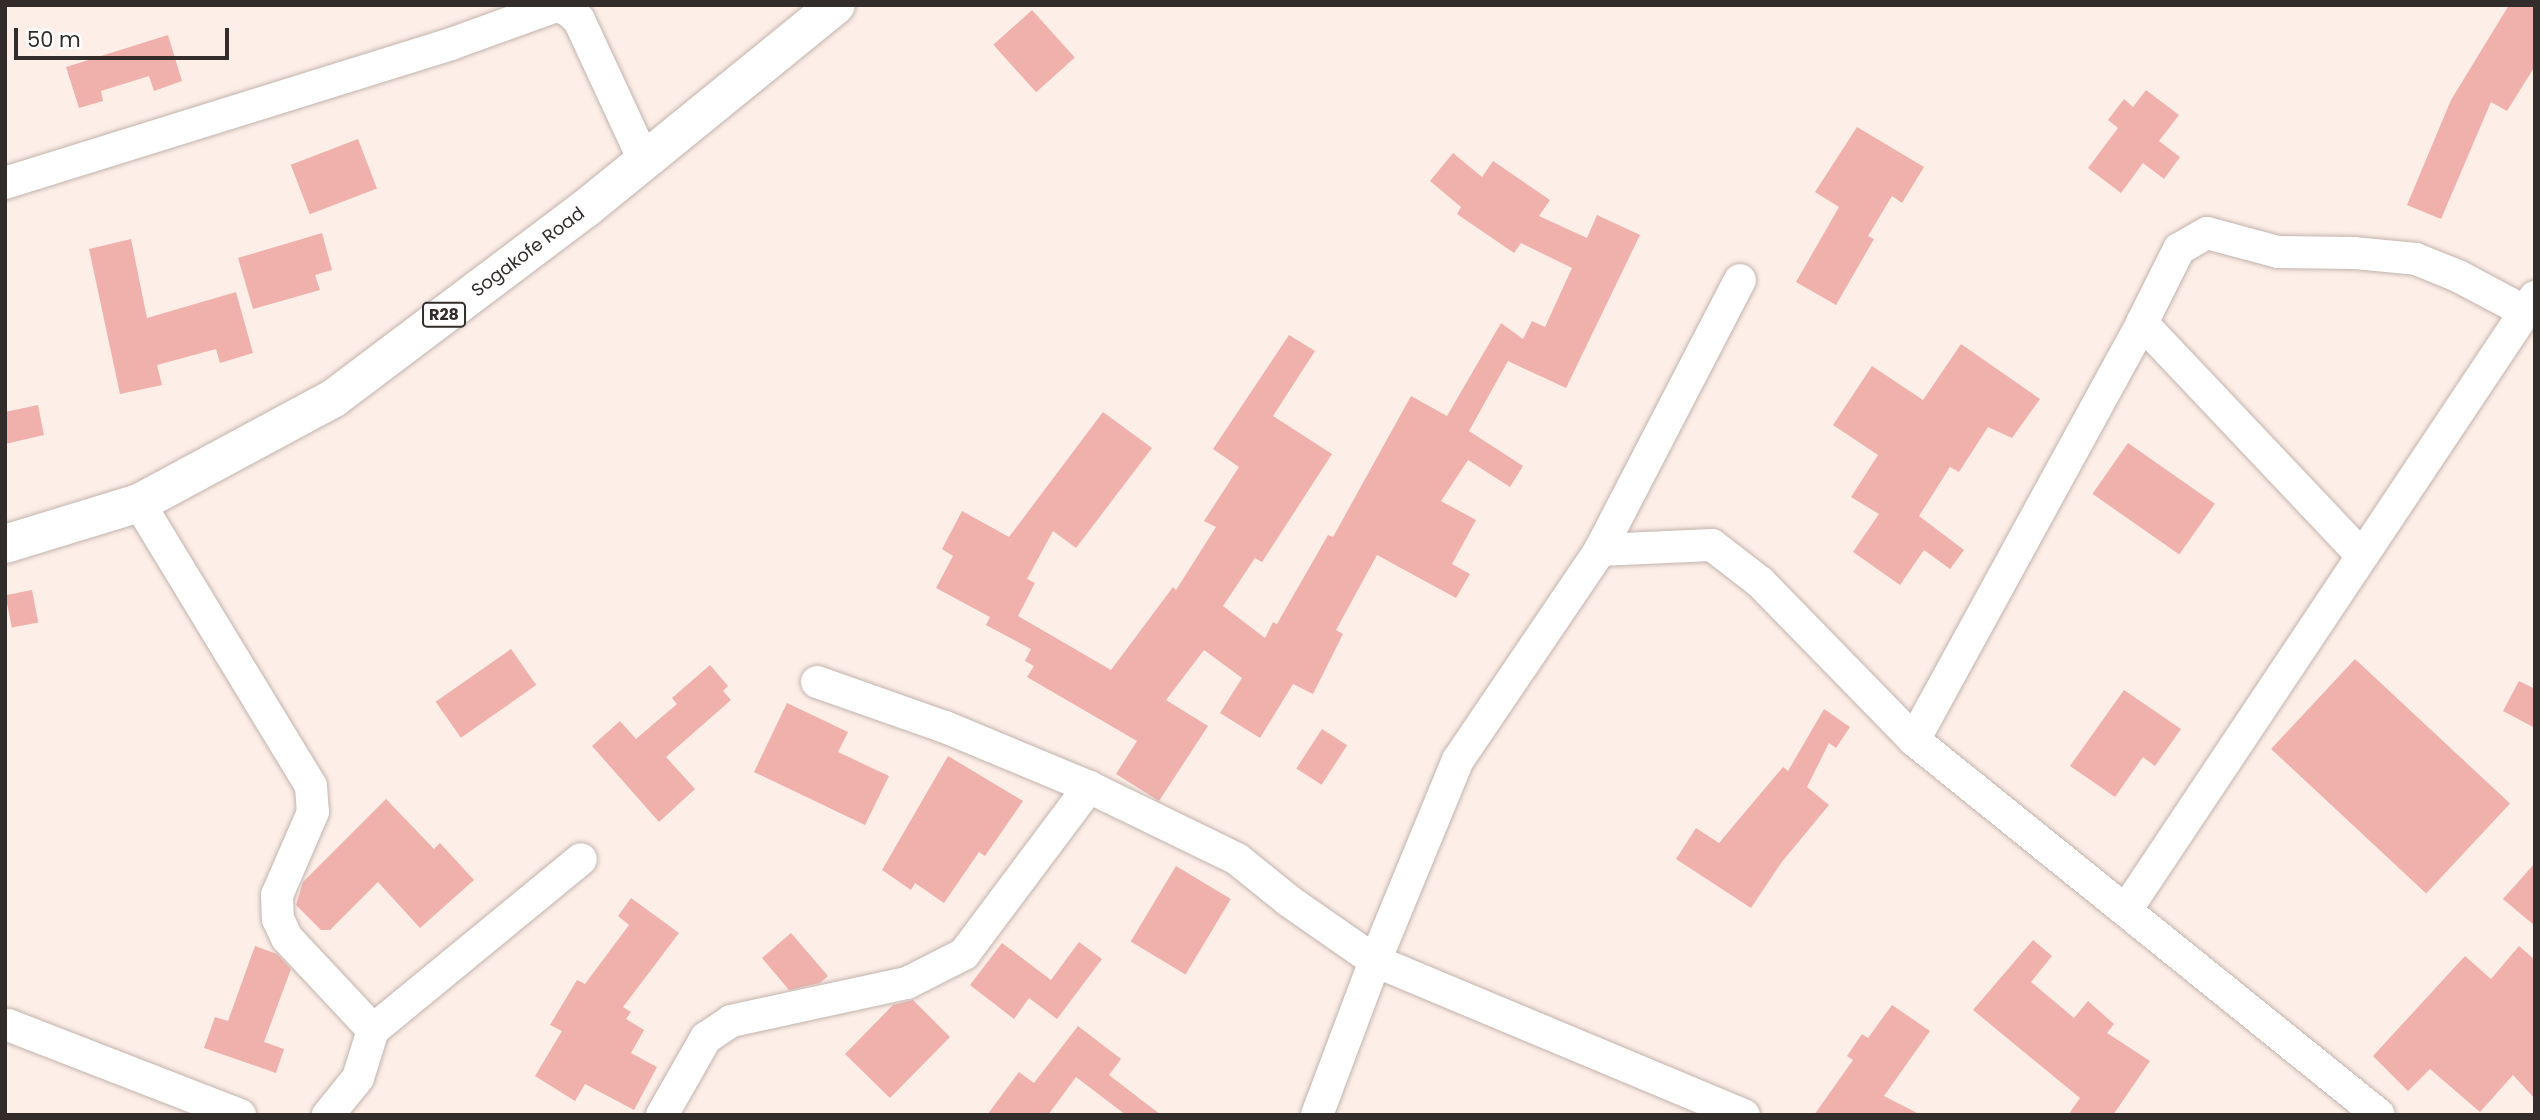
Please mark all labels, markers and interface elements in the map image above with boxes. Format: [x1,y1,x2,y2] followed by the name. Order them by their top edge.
[18,14,233,58] scale bar
[27,25,81,54] text: 50 m
[467,202,589,302] street label: Sogakofe Road
[421,302,467,328] road number: R28

